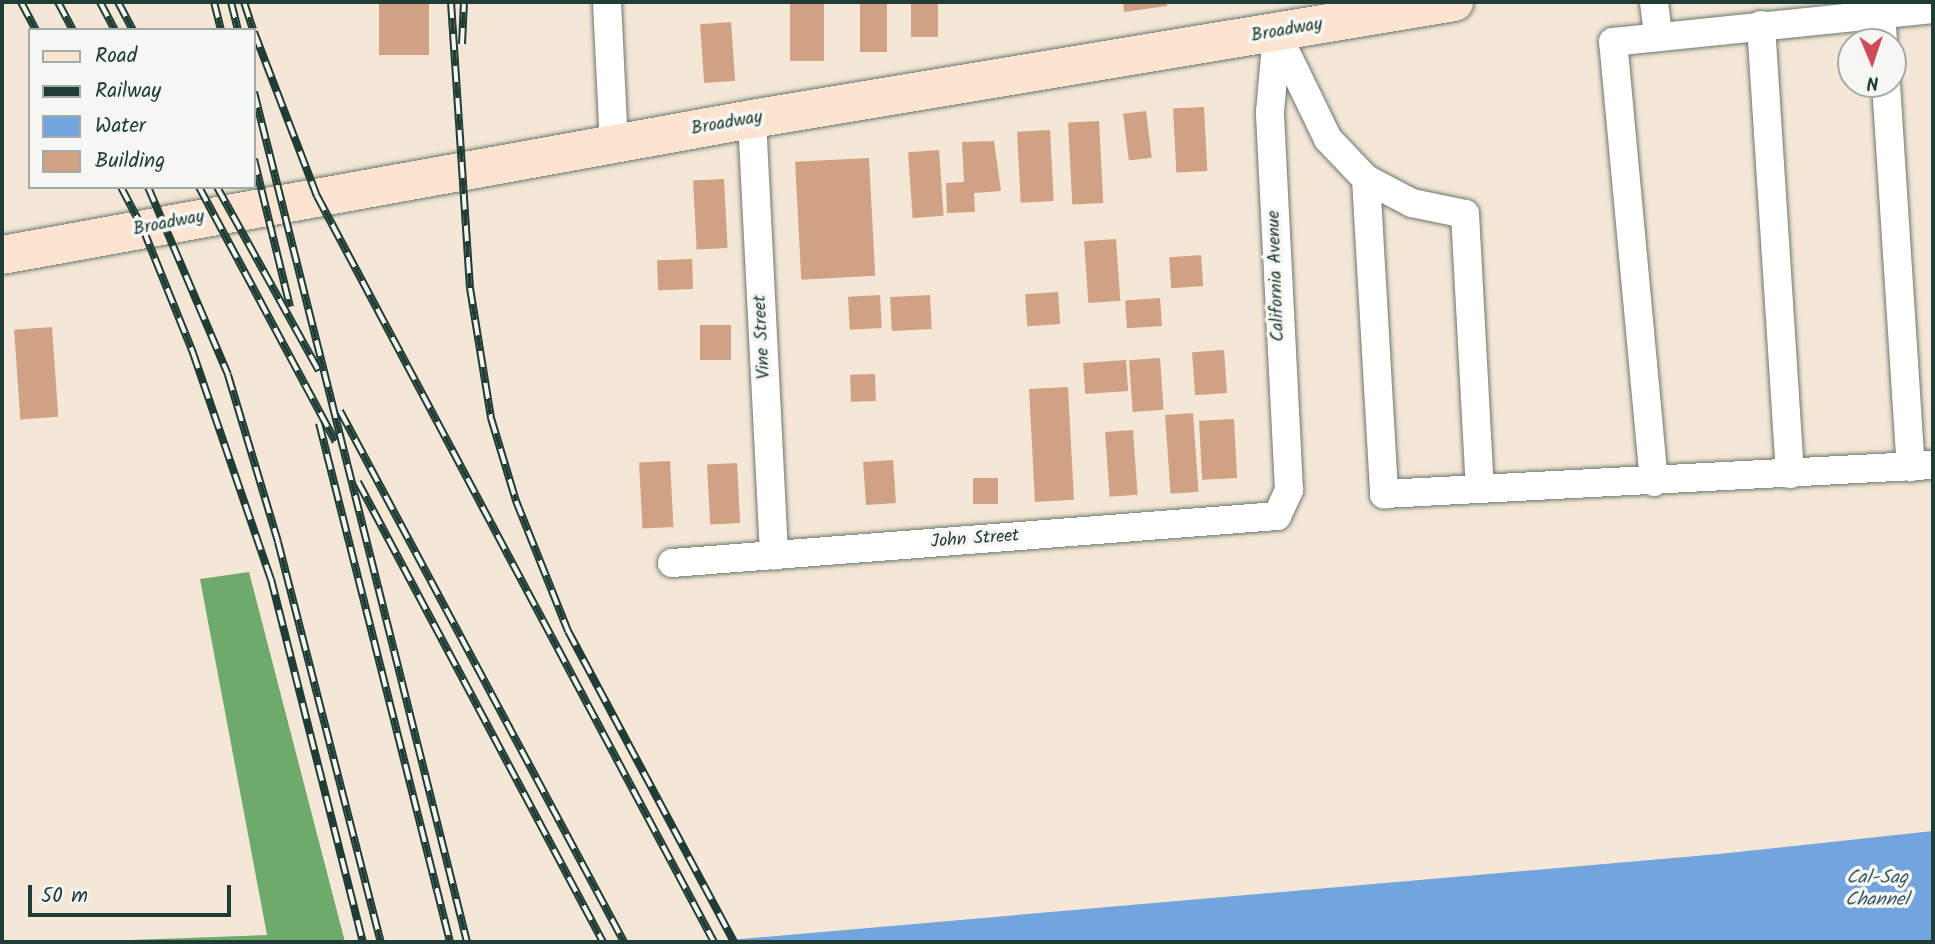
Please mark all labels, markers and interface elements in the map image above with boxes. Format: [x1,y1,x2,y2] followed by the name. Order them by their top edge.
[1250,14,1324,48] street label: Broadway
[28,28,256,189] legend
[1837,28,1907,98] north arrow
[95,40,137,73] text: Road
[1866,67,1879,97] text: N
[95,75,161,108] text: Railway
[690,107,764,141] street label: Broadway
[95,110,146,143] text: Water
[95,145,165,178] text: Building
[132,207,206,241] street label: Broadway
[1264,210,1290,342] street label: California Avenue
[750,294,776,380] street label: Vine Street
[930,526,1020,554] street label: John Street
[1845,868,1909,912] water label: Cal-Sag Channel
[32,870,234,914] scale bar
[41,880,88,913] text: 50 m

